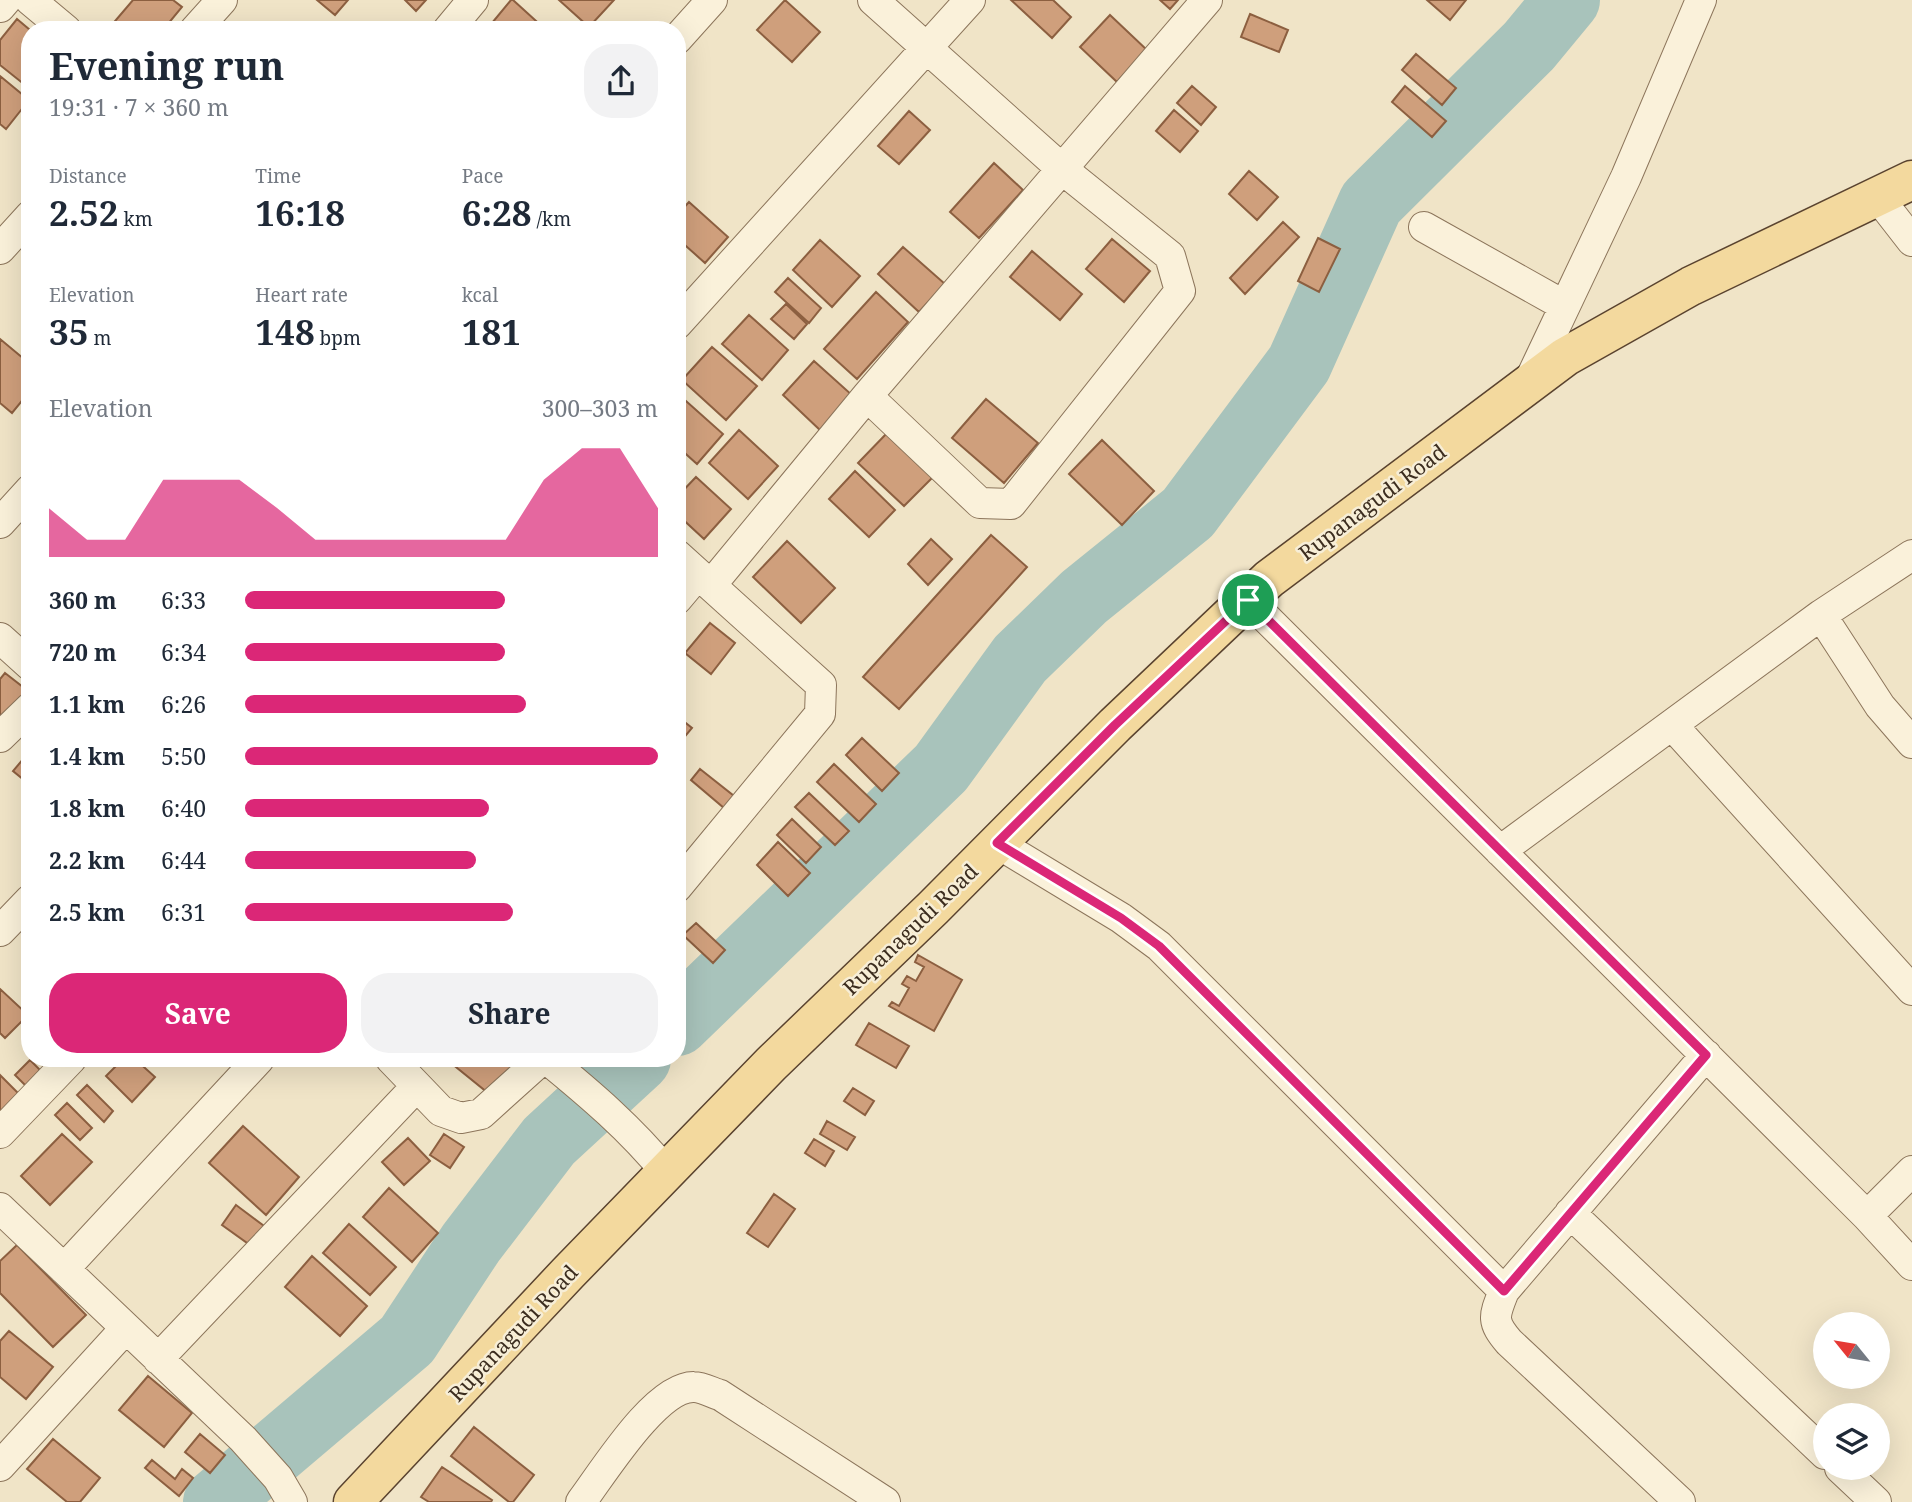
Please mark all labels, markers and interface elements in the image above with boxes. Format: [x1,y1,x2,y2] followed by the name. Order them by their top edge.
[49,39,284,91] text: Evening run
[584,44,658,118] button: share
[49,91,229,123] text: 19:31 · 7 × 360 m
[49,163,127,189] text: Distance
[255,163,301,189] text: Time
[462,163,503,189] text: Pace
[49,189,119,236] text: 2.52
[255,189,345,236] text: 16:18
[462,189,532,236] text: 6:28
[119,206,153,232] text: km
[532,206,571,232] text: /km
[49,282,135,308] text: Elevation
[255,282,348,308] text: Heart rate
[462,282,498,308] text: kcal
[49,308,89,355] text: 35
[255,308,315,355] text: 148
[462,308,521,355] text: 181
[89,325,111,351] text: m
[315,325,361,351] text: bpm
[49,392,153,424] text: Elevation
[542,392,658,424] text: 300–303 m
[1293,437,1451,567] street label: Rupanagudi Road
[1218,570,1278,630] pin
[1229,581,1267,619] icon: arrive
[49,584,117,616] text: 360 m
[161,584,206,616] text: 6:33
[49,636,117,668] text: 720 m
[161,636,206,668] text: 6:34
[49,688,125,720] text: 1.1 km
[161,688,206,720] text: 6:26
[49,740,125,772] text: 1.4 km
[161,740,206,772] text: 5:50
[49,792,125,824] text: 1.8 km
[161,792,206,824] text: 6:40
[49,844,125,876] text: 2.2 km
[161,844,206,876] text: 6:44
[836,857,984,1001] street label: Rupanagudi Road
[49,896,125,928] text: 2.5 km
[161,896,206,928] text: 6:31
[49,973,347,1053] button: Save
[361,973,658,1053] button: Share
[442,1258,584,1407] street label: Rupanagudi Road
[1813,1312,1890,1390] north arrow
[1813,1312,1890,1480] map controls
[1813,1403,1890,1480] button: layers

